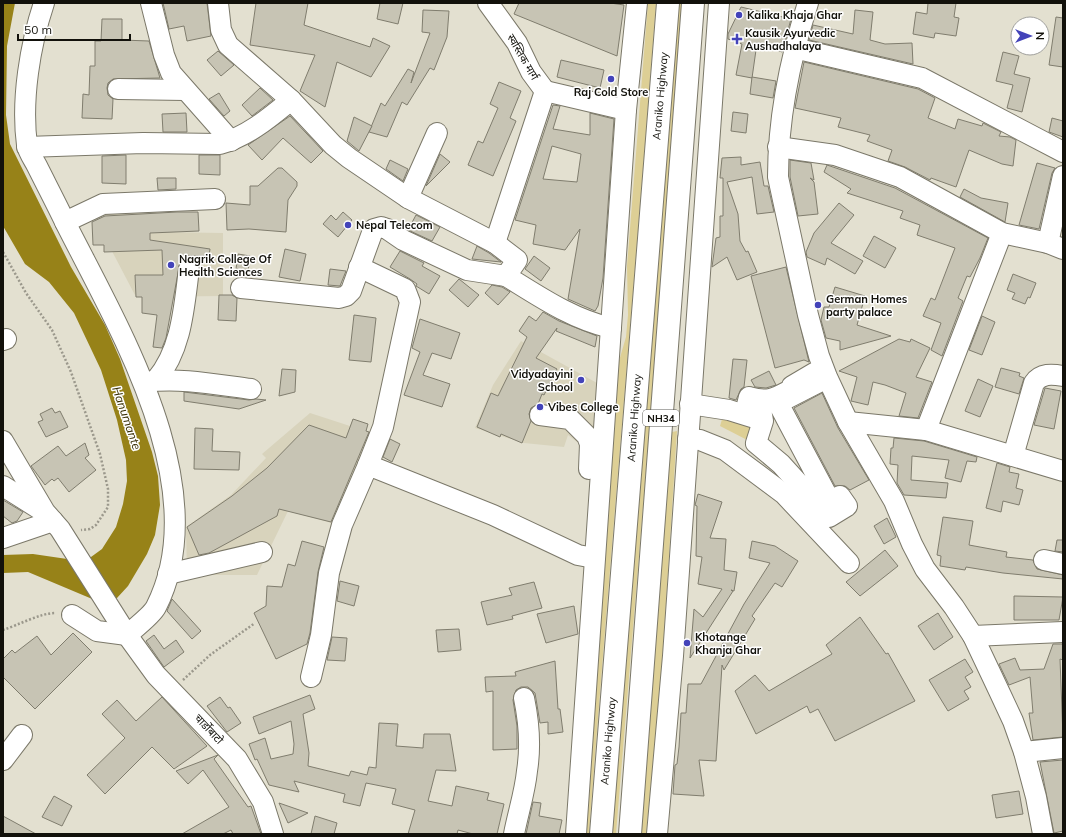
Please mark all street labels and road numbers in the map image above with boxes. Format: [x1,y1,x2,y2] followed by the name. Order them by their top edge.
[504,32,542,83] street label: स्वस्तिक मार्ग
[649,51,671,141] street label: Araniko Highway
[624,373,644,463] street label: Araniko Highway
[643,410,679,426] road number: NH34
[597,696,619,786] street label: Araniko Highway
[192,711,227,747] street label: चार्डोबाटो

